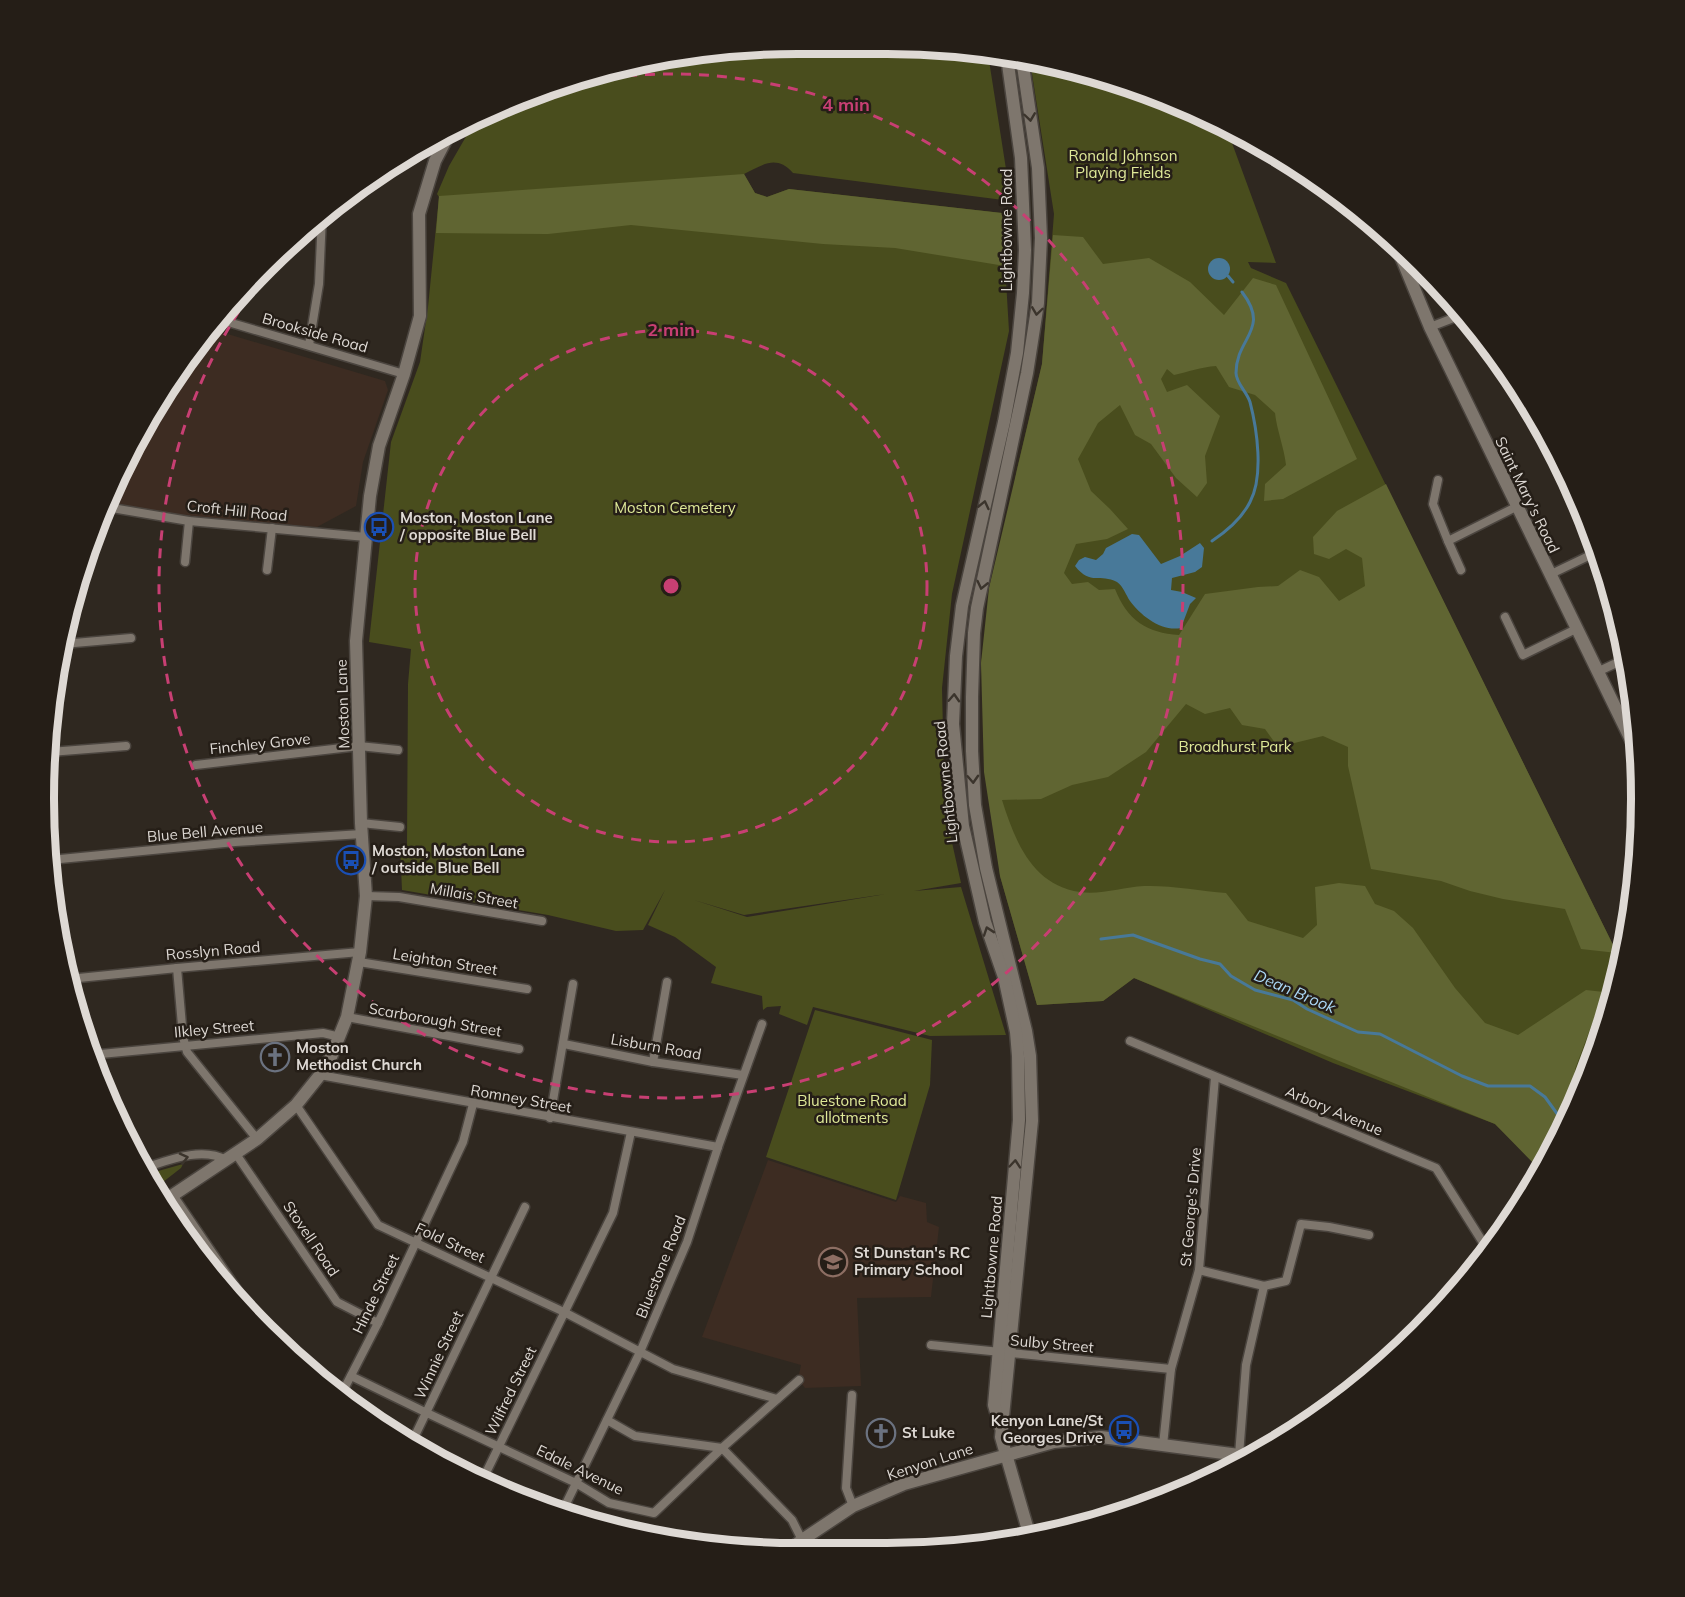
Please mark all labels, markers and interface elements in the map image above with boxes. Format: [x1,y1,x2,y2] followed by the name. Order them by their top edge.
[822,93,870,116] text: 4 min
[1024,113,1036,122] one-way arrow
[1069,146,1177,182] park label: Ronald Johnson Playing Fields
[997,169,1016,291] street label: Lightbowne Road
[1032,307,1044,316] one-way arrow
[260,308,370,357] street label: Brookside Road
[647,318,695,341] text: 2 min
[1491,434,1564,556] street label: Saint Mary's Road
[186,496,288,525] street label: Croft Hill Road
[614,498,736,517] park label: Moston Cemetery
[977,501,990,511] one-way arrow
[399,508,553,544] place label: Moston, Moston Lane / opposite Blue Bell
[363,511,395,543] bus stop icon: Moston, Moston Lane / opposite Blue Bell
[661,576,681,596] centre of rings
[977,580,990,590] one-way arrow
[331,659,354,749] street label: Moston Lane
[948,693,961,702] one-way arrow
[930,720,961,844] street label: Lightbowne Road
[209,729,311,758] street label: Finchley Grove
[1178,737,1292,756] park label: Broadhurst Park
[967,775,980,784] one-way arrow
[146,817,264,846] street label: Blue Bell Avenue
[371,841,525,877] place label: Moston, Moston Lane / outside Blue Bell
[335,844,367,876] bus stop icon: Moston, Moston Lane / outside Blue Bell
[429,878,520,913] street label: Millais Street
[982,926,995,937] one-way arrow
[165,937,261,964] street label: Rosslyn Road
[391,944,499,979] street label: Leighton Street
[1251,965,1340,1017] water label: Dean Brook
[367,998,503,1041] street label: Scarborough Street
[173,1016,255,1041] street label: Ilkley Street
[609,1029,703,1064] street label: Lisburn Road
[296,1038,422,1074] place label: Moston Methodist Church
[259,1041,291,1073] church icon: Moston Methodist Church
[469,1080,573,1117] street label: Romney Street
[1283,1081,1386,1140] street label: Arbory Avenue
[797,1091,907,1127] park label: Bluestone Road allotments
[1176,1147,1205,1267] street label: St George's Drive
[179,1152,189,1165] one-way arrow
[1009,1159,1022,1168] one-way arrow
[977,1195,1006,1319] street label: Lightbowne Road
[279,1197,344,1280] street label: Stovell Road
[631,1213,690,1321] street label: Bluestone Road
[412,1218,488,1267] street label: Fold Street
[854,1243,970,1279] place label: St Dunstan's RC Primary School
[817,1246,849,1278] school or university icon: St Dunstan's RC Primary School
[348,1251,403,1337] street label: Hinde Street
[410,1308,467,1402] street label: Winnie Street
[1009,1330,1095,1357] street label: Sulby Street
[481,1343,540,1438] street label: Wilfred Street
[991,1411,1103,1447] place label: Kenyon Lane/St Georges Drive
[1108,1414,1140,1446] bus stop icon: Kenyon Lane/St Georges Drive
[865,1417,897,1449] church icon: St Luke
[902,1423,955,1442] place label: St Luke
[884,1439,975,1484] street label: Kenyon Lane
[534,1440,627,1499] street label: Edale Avenue

